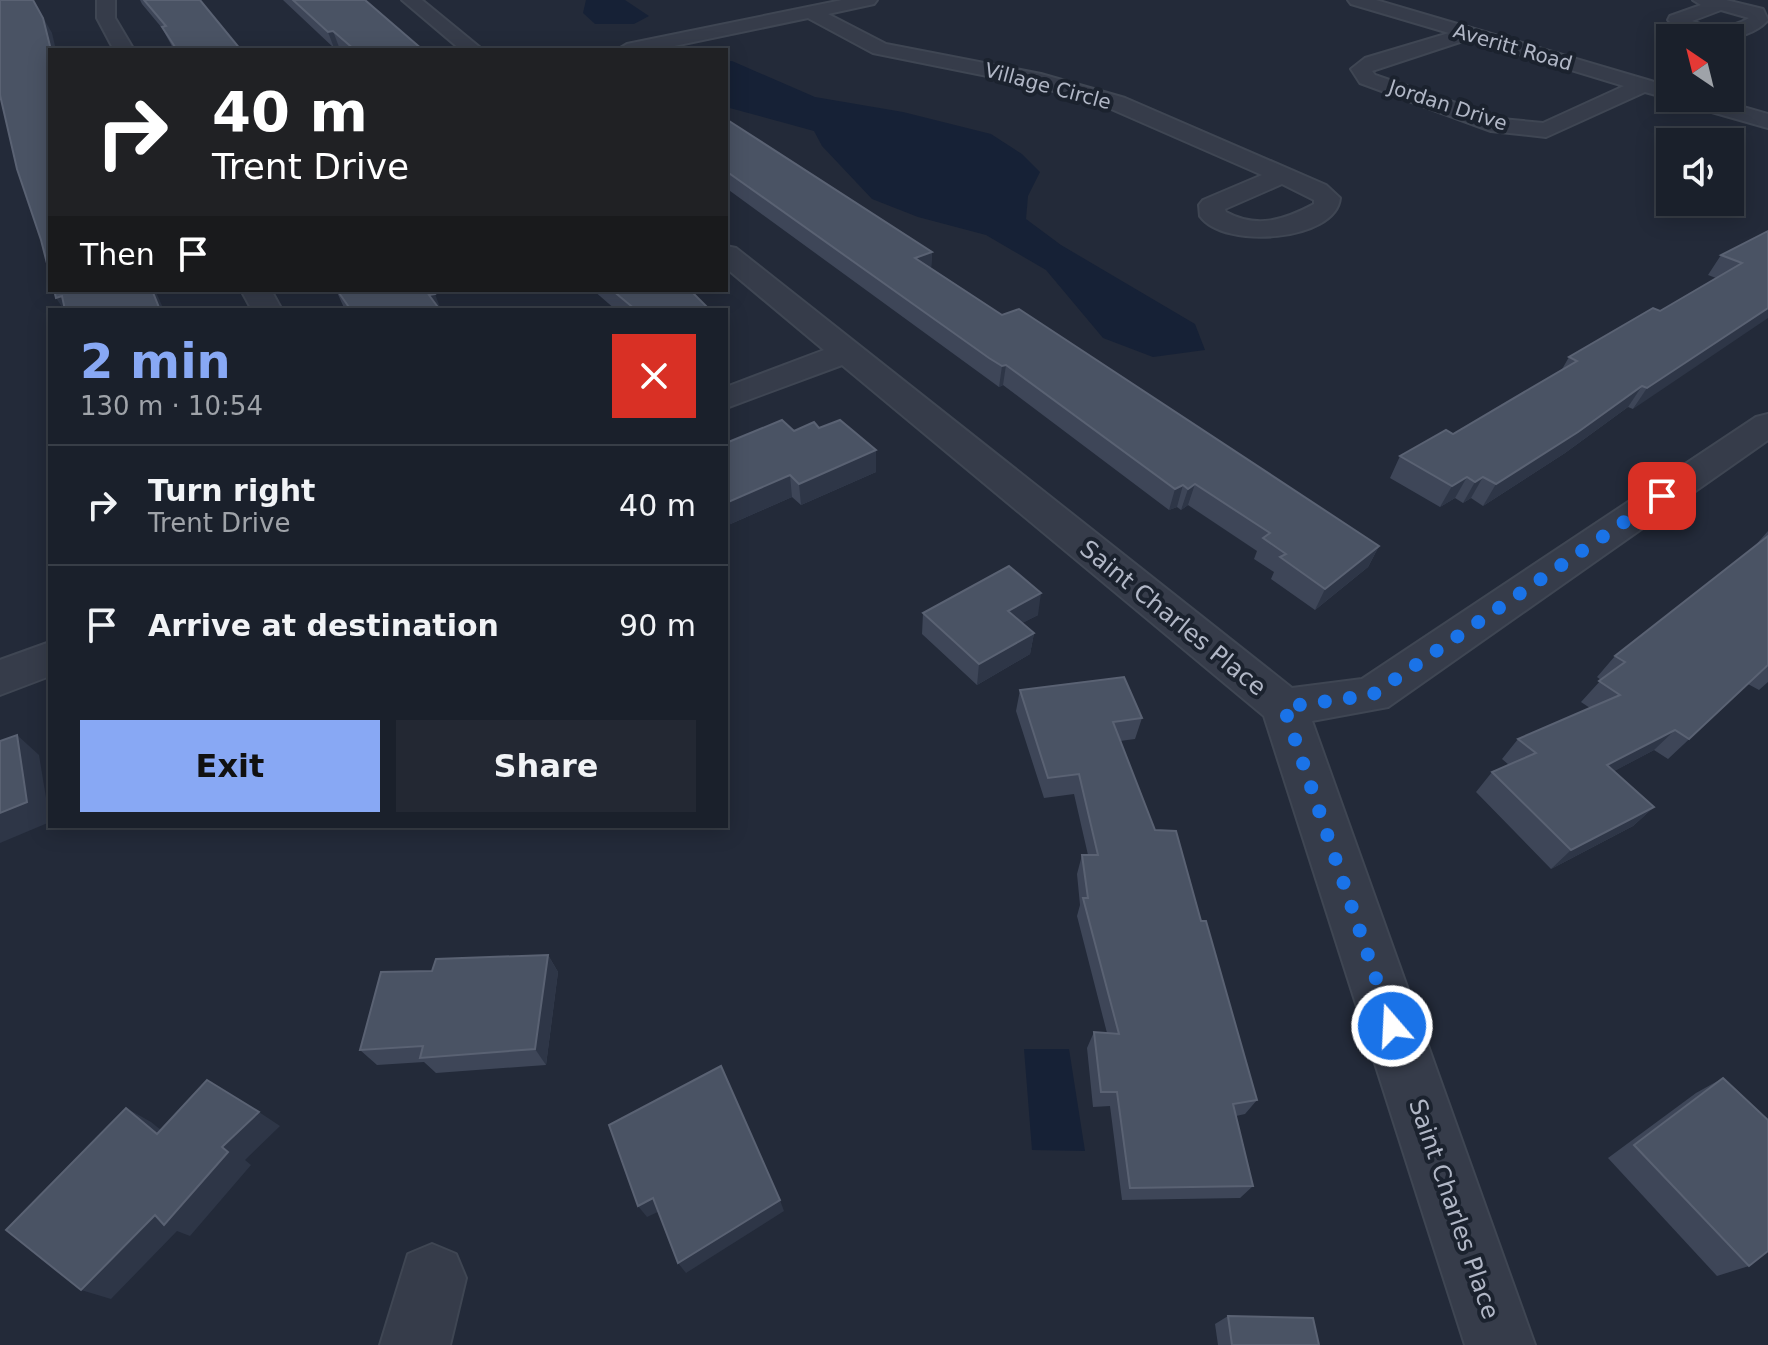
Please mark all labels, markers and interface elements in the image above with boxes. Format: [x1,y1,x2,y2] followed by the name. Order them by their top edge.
[1451,19,1575,75] street label: Averitt Road
[1656,24,1744,112] north arrow
[1656,24,1744,216] map controls
[982,58,1114,114] street label: Village Circle
[1384,74,1510,135] street label: Jordan Drive
[212,79,368,144] text: 40 m
[80,80,184,184] icon: right
[1656,128,1744,216] button: sound
[212,146,409,187] text: Trent Drive
[171,232,215,276] icon: arrive
[80,237,155,272] text: Then
[80,333,231,389] text: 2 min
[612,334,696,418] button: close
[80,391,263,421] text: 130 m · 10:54
[1628,462,1696,530] pin
[148,473,315,508] text: Turn right
[1640,474,1684,518] icon: arrive
[80,483,124,527] icon: right
[619,488,696,523] text: 40 m
[148,508,290,538] text: Trent Drive
[1075,535,1271,701] street label: Saint Charles Place
[80,603,124,647] icon: arrive
[148,608,499,643] text: Arrive at destination
[619,608,696,643] text: 90 m
[80,720,380,812] button: Exit
[396,720,696,812] button: Share
[1350,984,1434,1068] position arrow
[1403,1095,1505,1323] street label: Saint Charles Place

